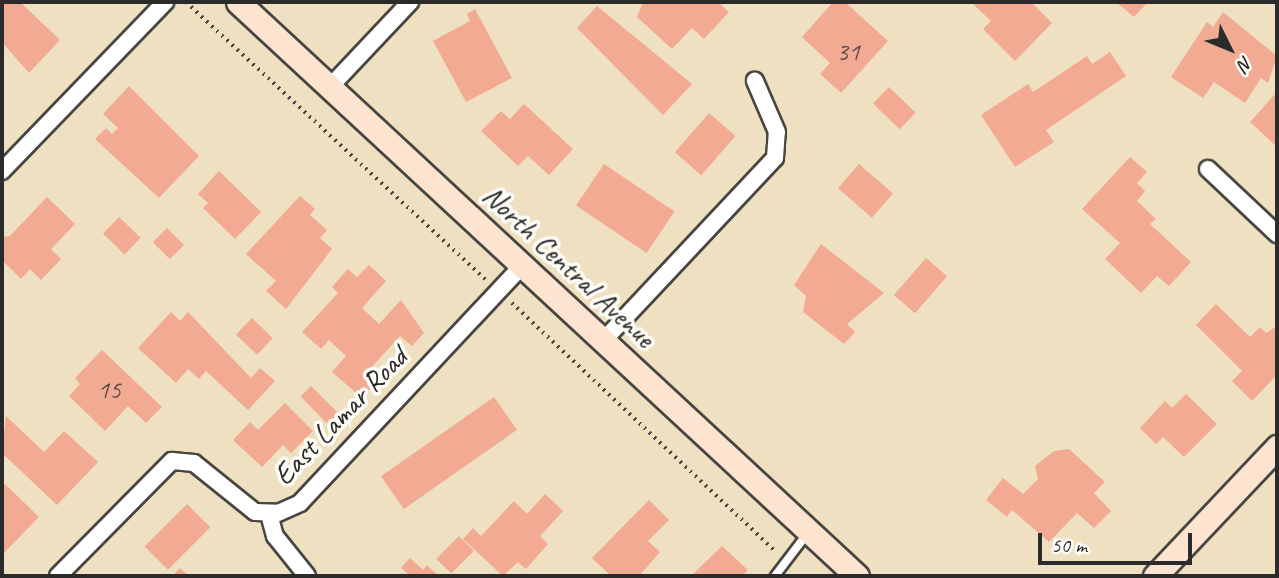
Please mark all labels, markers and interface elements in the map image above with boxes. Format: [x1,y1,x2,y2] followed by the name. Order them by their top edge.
[1195,14,1265,84] north arrow
[836,36,860,68] house number: 31
[1233,51,1258,76] text: N
[476,177,662,355] street label: North Central Avenue
[265,339,415,493] street label: East Lamar Road
[97,374,121,406] house number: 15
[1041,518,1195,562] scale bar
[1051,532,1087,558] text: 50 m

